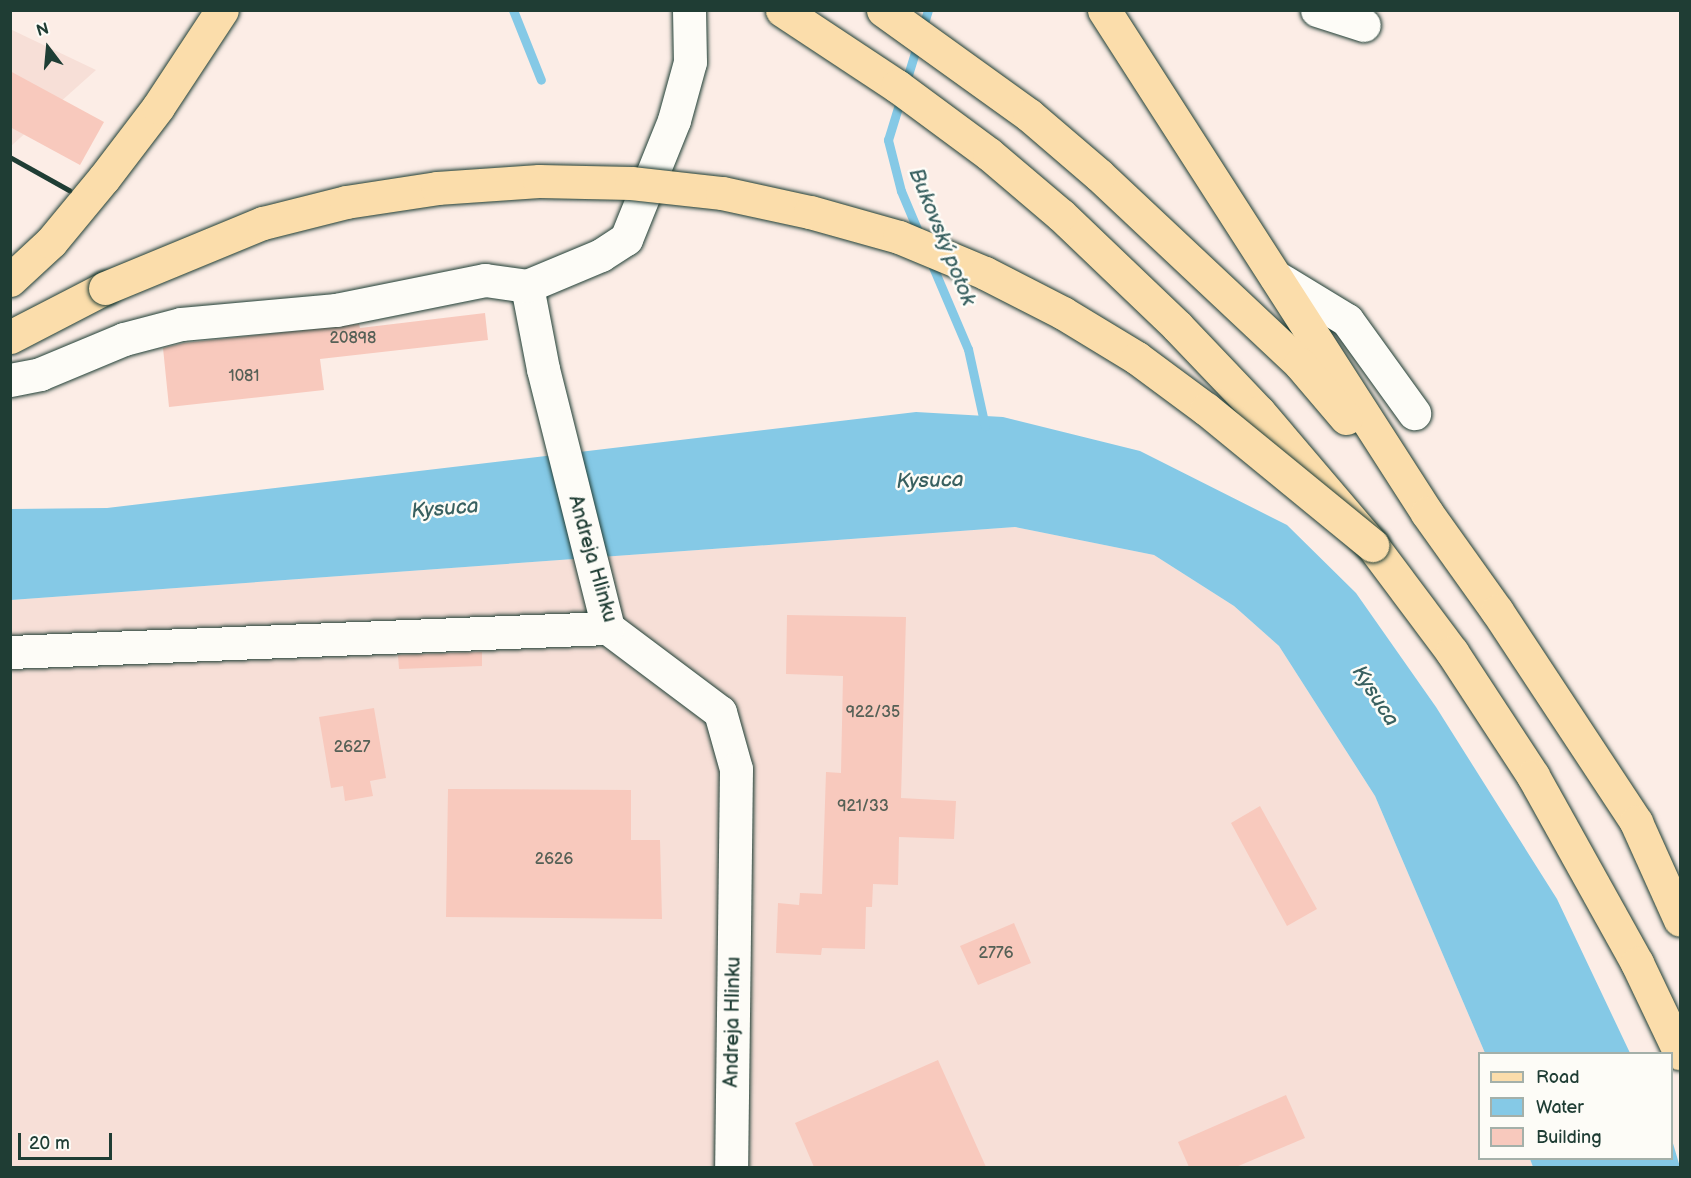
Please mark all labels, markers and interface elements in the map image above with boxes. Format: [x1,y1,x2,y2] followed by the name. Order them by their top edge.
[18,18,78,78] north arrow
[34,19,51,41] text: N
[903,164,981,310] water label: Bukovský potok
[330,329,376,349] house number: 20898
[228,367,260,387] house number: 1081
[896,467,964,495] water label: Kysuca
[562,493,622,625] street label: Andreja Hlinku
[410,494,480,524] water label: Kysuca
[1346,661,1404,731] water label: Kysuca
[846,703,900,723] house number: 922/35
[334,738,370,758] house number: 2627
[837,797,889,817] house number: 921/33
[535,850,573,870] house number: 2626
[979,944,1013,964] house number: 2776
[720,956,746,1088] street label: Andreja Hlinku
[1478,1052,1673,1160] legend
[1536,1067,1580,1088] text: Road
[1536,1097,1584,1118] text: Water
[21,1121,116,1159] scale bar
[1536,1127,1602,1148] text: Building
[29,1133,70,1154] text: 20 m

